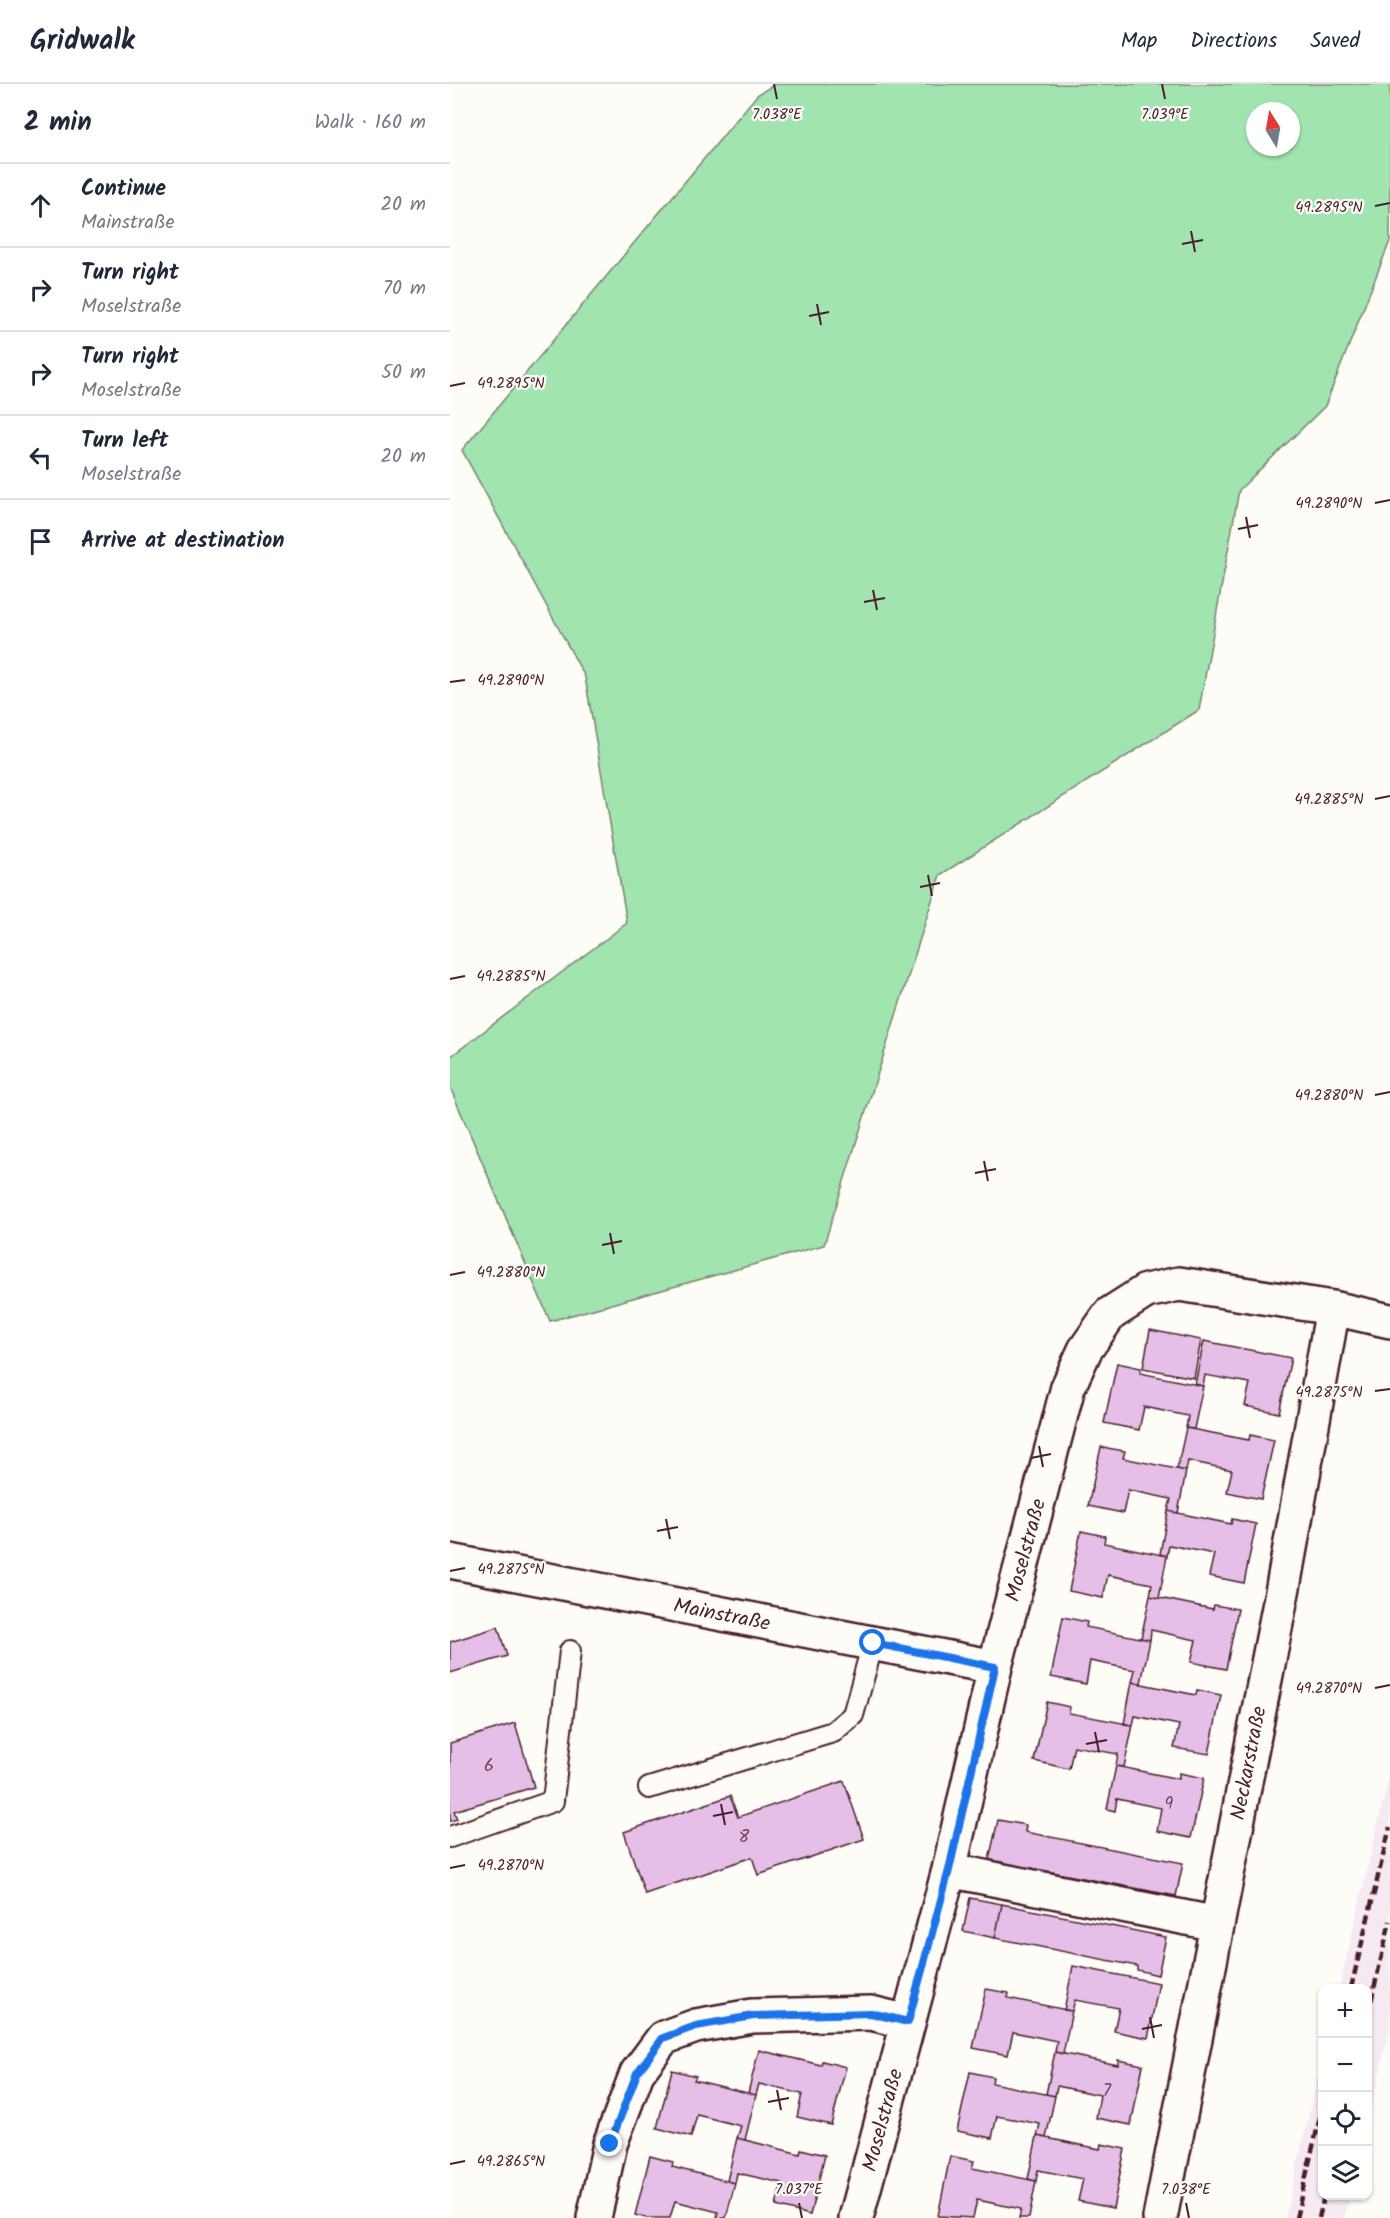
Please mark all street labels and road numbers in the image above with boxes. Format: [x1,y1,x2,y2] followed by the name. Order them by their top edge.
[997,1495,1056,1605] street label: Moselstraße
[670,1590,774,1641] street label: Mainstraße
[1222,1703,1277,1823] street label: Neckarstraße
[854,2065,913,2175] street label: Moselstraße

